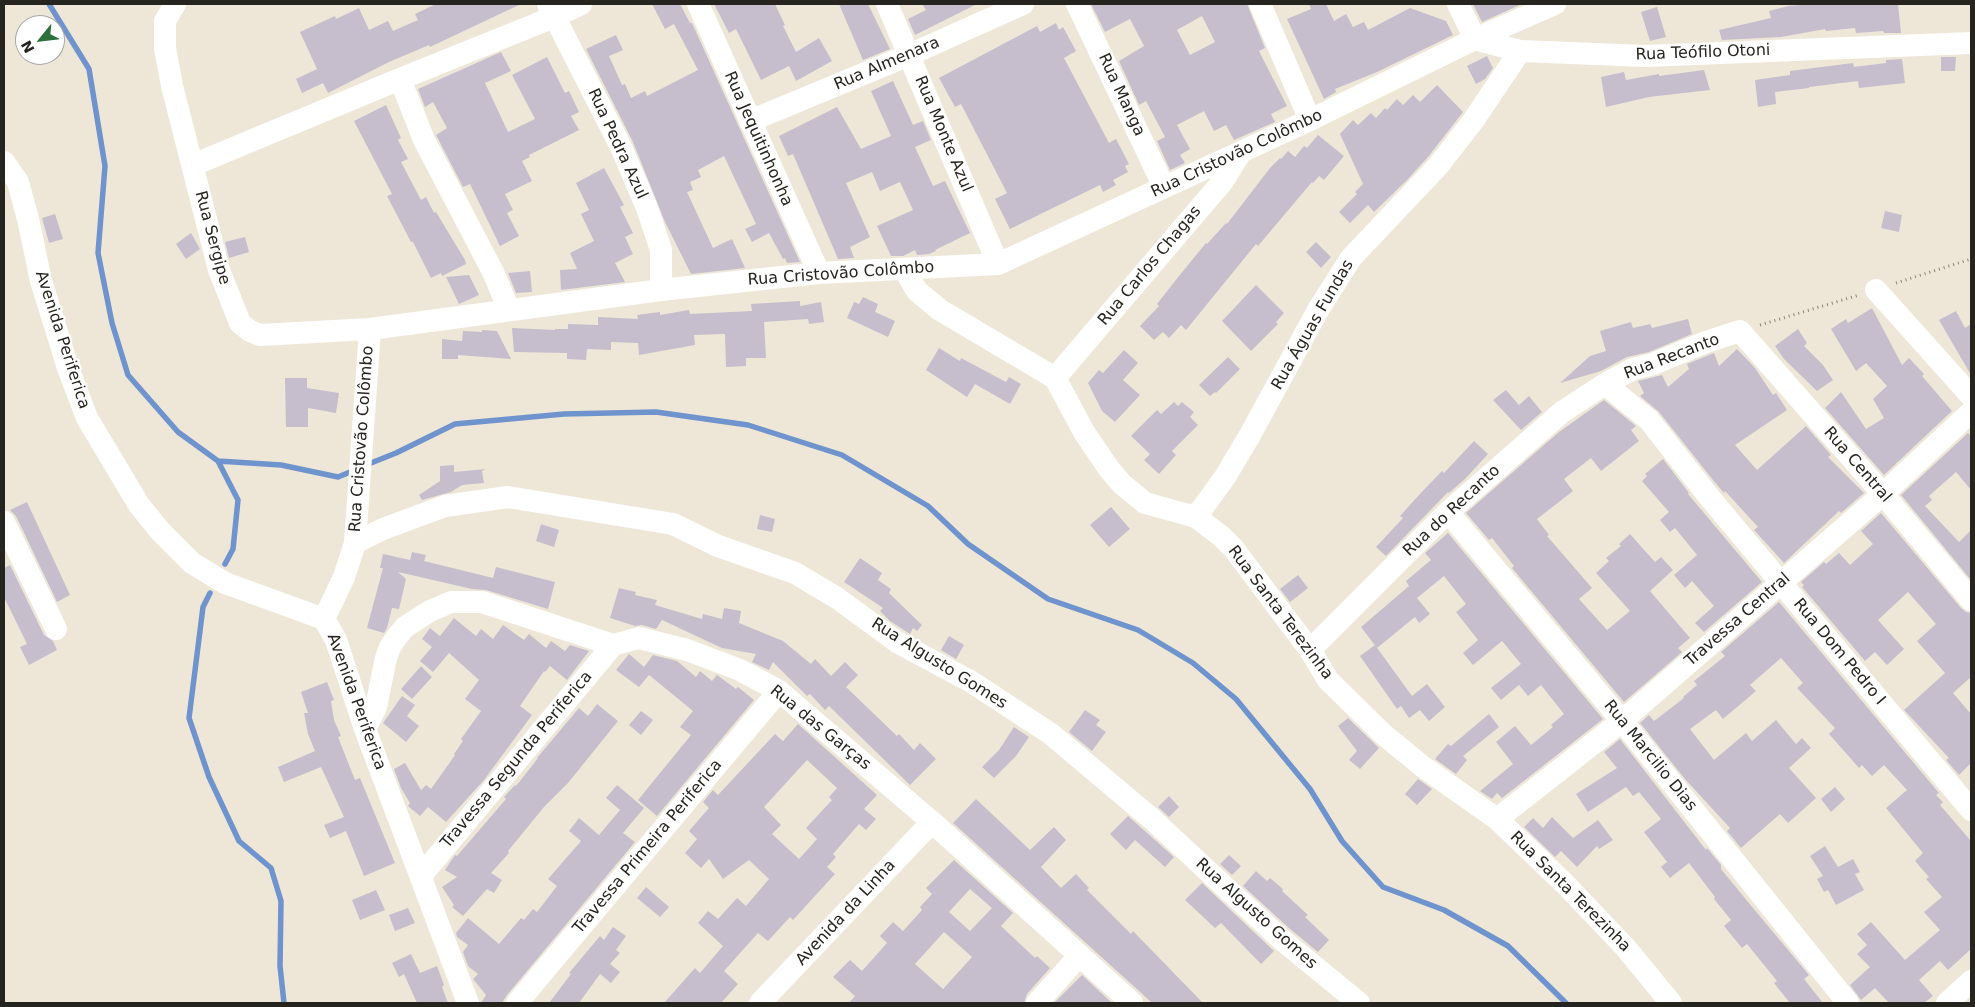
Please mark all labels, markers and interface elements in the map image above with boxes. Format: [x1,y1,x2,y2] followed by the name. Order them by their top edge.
[15,15,65,65] north arrow
[831,33,943,95] street label: Rua Almenara
[18,38,38,56] text: N
[1635,41,1771,65] street label: Rua Teófilo Otoni
[1093,51,1149,139] street label: Rua Manga
[720,69,796,209] street label: Rua Jequitinhonha
[910,73,976,195] street label: Rua Monte Azul
[583,86,651,202] street label: Rua Pedra Azul
[1148,106,1326,202] street label: Rua Cristovão Colômbo
[190,189,234,287] street label: Rua Sergipe
[1094,202,1206,330] street label: Rua Carlos Chagas
[1268,257,1358,393] street label: Rua Águas Fundas
[747,258,935,290] street label: Rua Cristovão Colômbo
[31,269,93,411] street label: Avenida Periferica
[1622,330,1722,384] street label: Rua Recanto
[346,345,378,533] street label: Rua Cristovão Colômbo
[1819,423,1895,507] street label: Rua Central
[1400,461,1504,561] street label: Rua do Recanto
[1223,542,1337,684] street label: Rua Santa Terezinha
[1682,569,1794,671] street label: Travessa Central
[1789,595,1889,709] street label: Rua Dom Pedro I
[868,614,1010,714] street label: Rua Algusto Gomes
[322,631,390,773] street label: Avenida Periferica
[437,668,597,852] street label: Travessa Segunda Periferica
[766,681,874,775] street label: Rua das Garças
[1599,697,1701,815] street label: Rua Marcilio Dias
[569,756,727,938] street label: Travessa Primeira Periferica
[1506,828,1634,956] street label: Rua Santa Terezinha
[1191,854,1321,974] street label: Rua Algusto Gomes
[792,856,900,970] street label: Avenida da Linha

